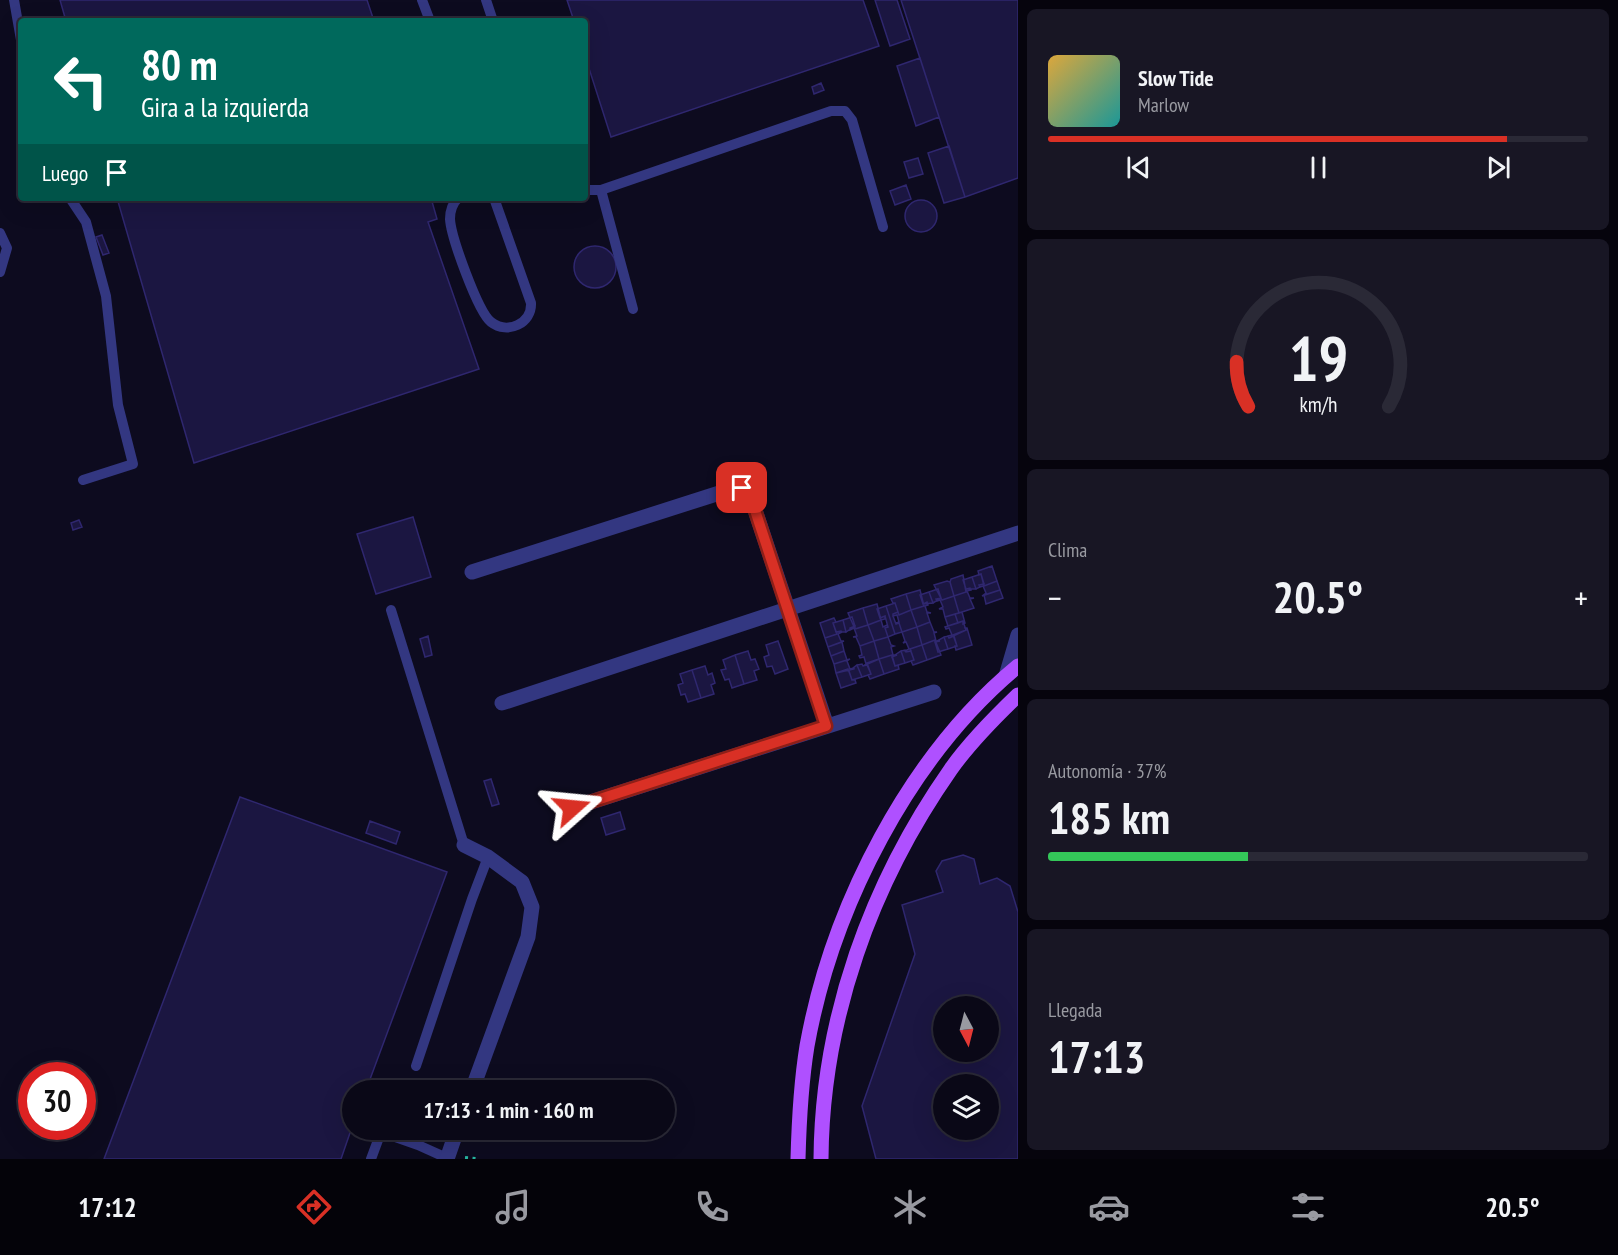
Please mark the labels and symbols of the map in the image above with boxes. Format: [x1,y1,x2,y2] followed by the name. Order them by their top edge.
[716,462,767,513] pin
[540,776,604,840] position arrow
[933,996,999,1062] north arrow
[18,1062,96,1140] speed limit sign: 30

